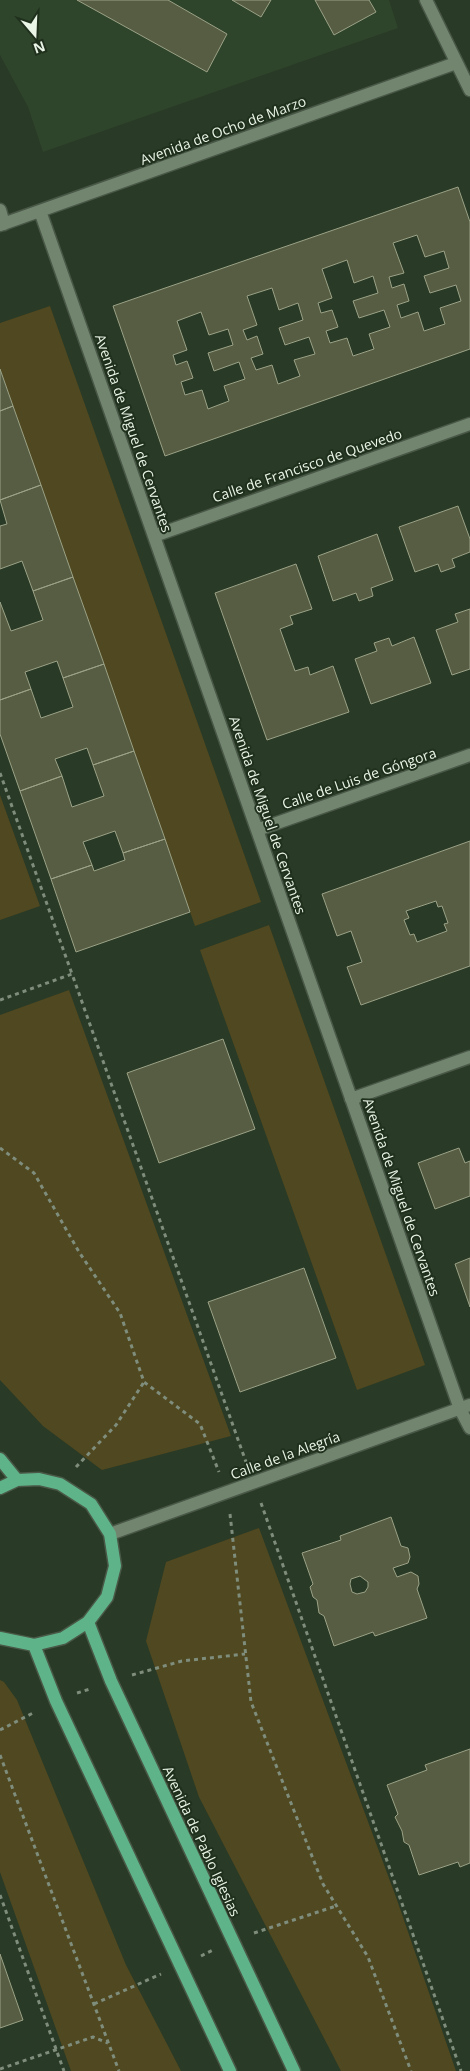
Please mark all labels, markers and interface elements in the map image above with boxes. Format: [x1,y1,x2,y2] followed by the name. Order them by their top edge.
[10,10,60,60] north arrow
[31,37,48,59] text: N
[137,91,309,169] street label: Avenida de Ocho de Marzo
[91,331,177,535] street label: Avenida de Miguel de Cervantes
[210,424,404,506] street label: Calle de Francisco de Quevedo
[225,713,311,917] street label: Avenida de Miguel de Cervantes
[279,743,439,813] street label: Calle de Luis de Góngora
[359,1095,445,1299] street label: Avenida de Miguel de Cervantes
[228,1426,342,1484] street label: Calle de la Alegría
[159,1763,245,1920] street label: Avenida de Pablo Iglesias

